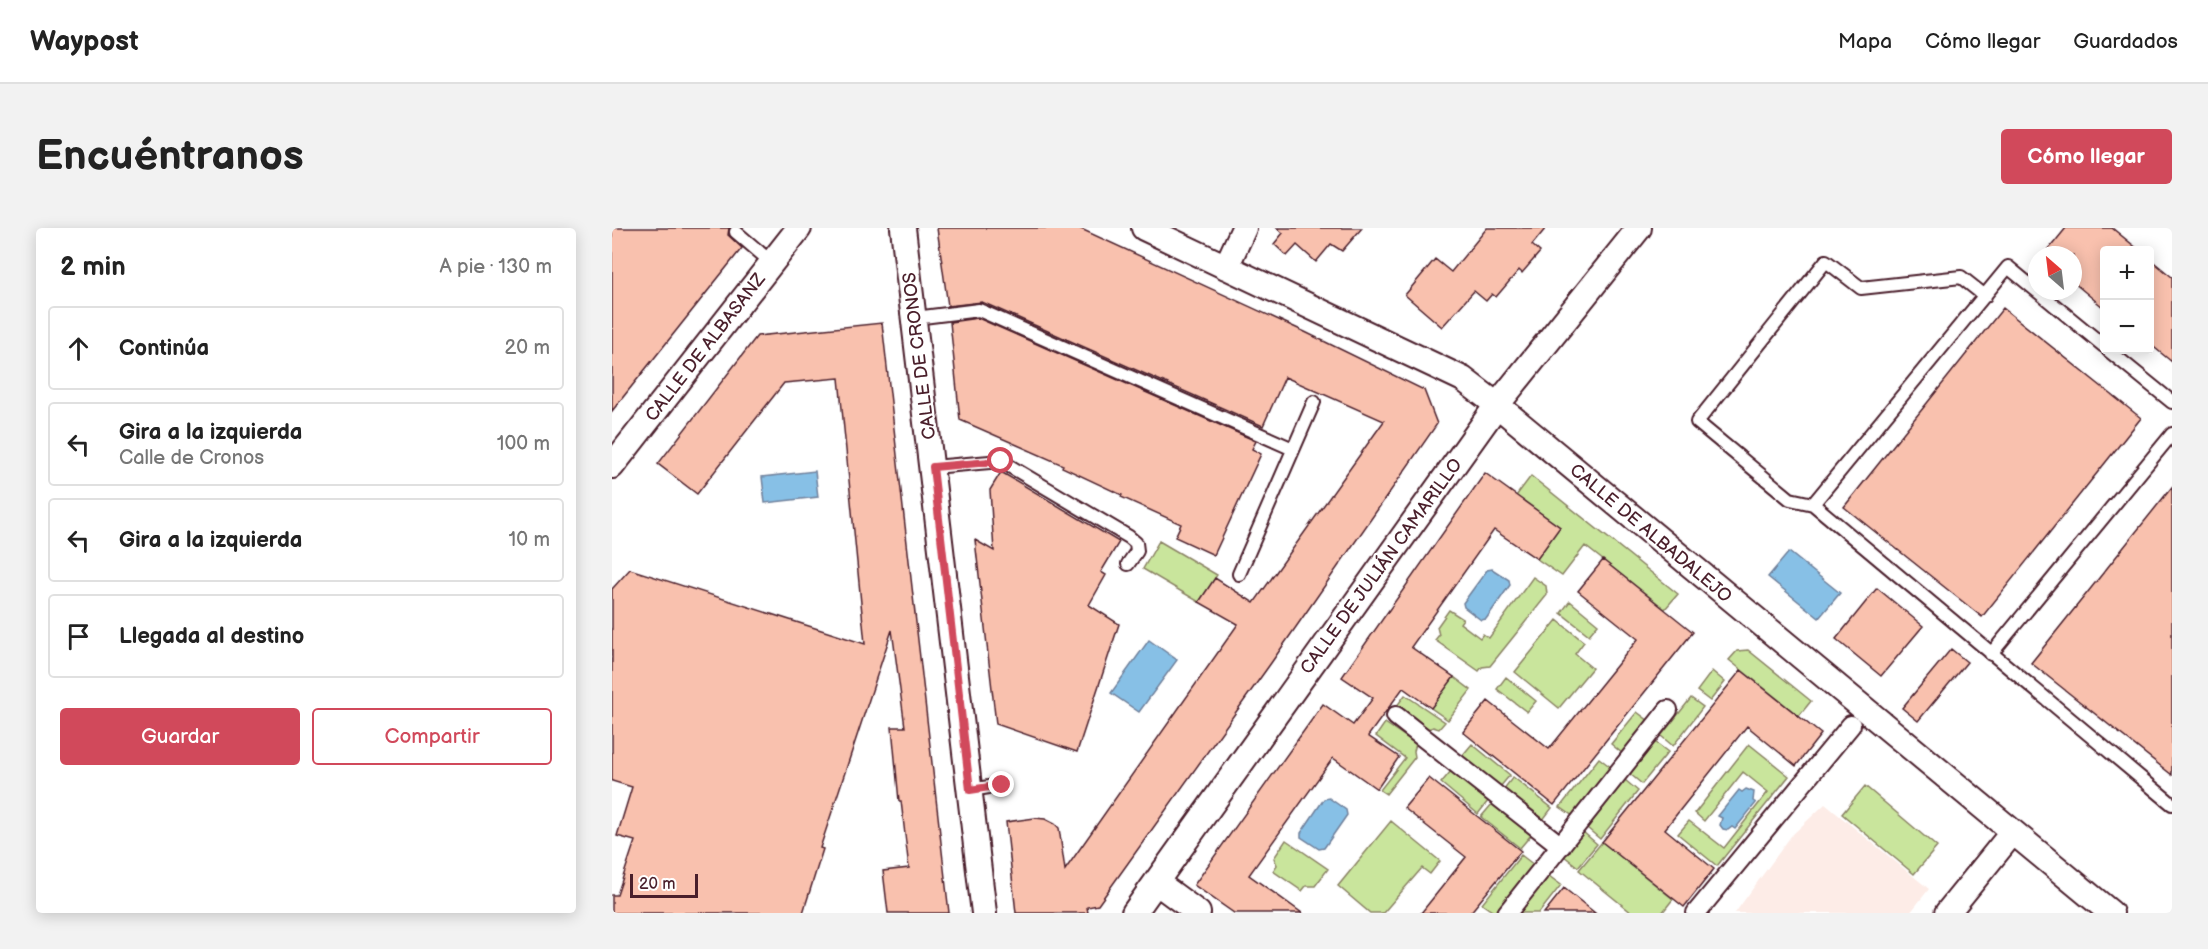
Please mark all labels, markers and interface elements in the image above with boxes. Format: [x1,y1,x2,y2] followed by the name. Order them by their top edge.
[30,25,139,58] text: Waypost
[1838,29,1892,54] text: Mapa
[1925,29,2040,54] text: Cómo llegar
[2073,29,2178,54] text: Guardados
[2001,129,2172,184] button: Cómo llegar
[36,131,304,182] text: Encuéntranos
[2028,246,2082,300] north arrow
[2100,246,2154,354] map controls
[2100,246,2154,300] button: +
[60,252,126,283] text: 2 min
[439,255,552,279] text: A pie · 130 m
[641,269,770,426] street label: CALLE DE ALBASANZ
[899,271,940,441] street label: CALLE DE CRONOS
[2100,300,2154,354] button: −
[62,332,95,365] icon: ahead
[119,335,209,362] text: Continúa
[505,336,550,360] text: 20 m
[119,419,303,446] text: Gira a la izquierda
[62,428,95,461] icon: left
[497,432,550,456] text: 100 m
[119,446,264,470] text: Calle de Cronos
[987,447,1013,473] route start
[1295,453,1467,678] street label: CALLE DE JULIÁN CAMARILLO
[1566,460,1736,607] street label: CALLE DE ALBADALEJO
[62,524,95,557] icon: left
[119,527,303,554] text: Gira a la izquierda
[509,528,550,552] text: 10 m
[62,620,95,653] icon: arrive
[119,623,304,650] text: Llegada al destino
[60,708,300,765] button: Guardar
[312,708,552,765] button: Compartir
[988,771,1014,797] route end
[630,871,698,898] scale bar
[639,875,675,894] text: 20 m

